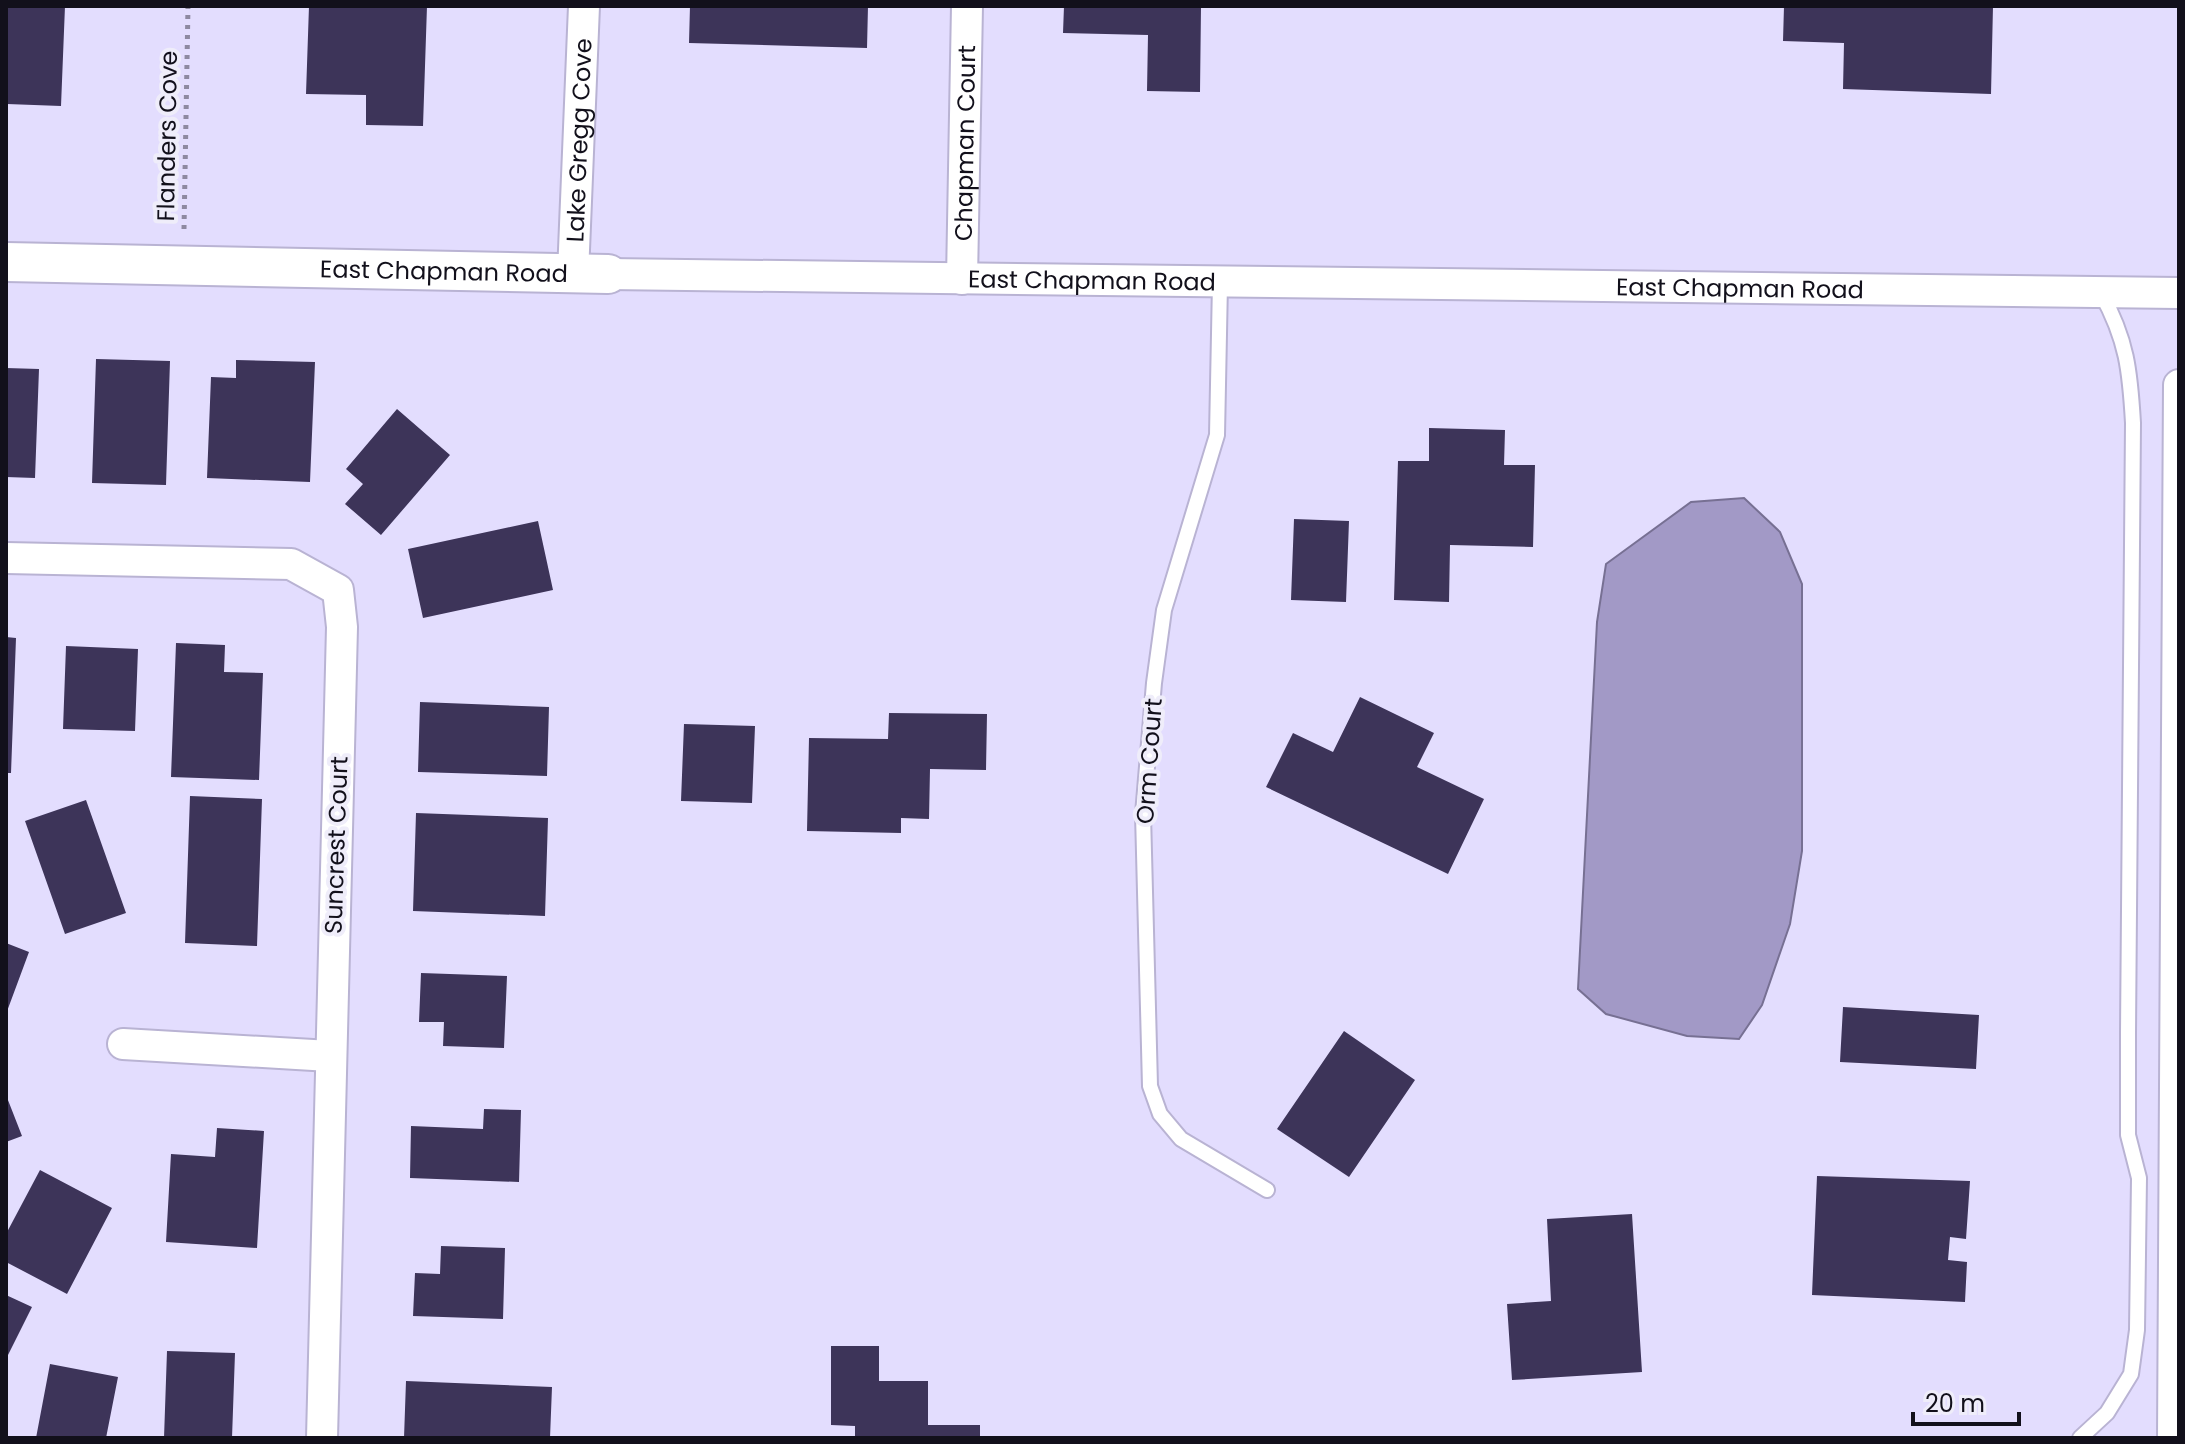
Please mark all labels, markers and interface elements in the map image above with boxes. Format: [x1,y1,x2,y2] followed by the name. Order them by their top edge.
[558,38,599,243] street label: Lake Gregg Cove
[946,45,983,241] street label: Chapman Court
[149,50,185,222] street label: Flanders Cove
[320,252,568,290] street label: East Chapman Road
[968,262,1216,298] street label: East Chapman Road
[1616,270,1864,306] street label: East Chapman Road
[1128,697,1170,825] street label: Orm Court
[316,756,356,934] street label: Suncrest Court
[1913,1376,2019,1426] scale bar
[1925,1387,1985,1420] text: 20 m

